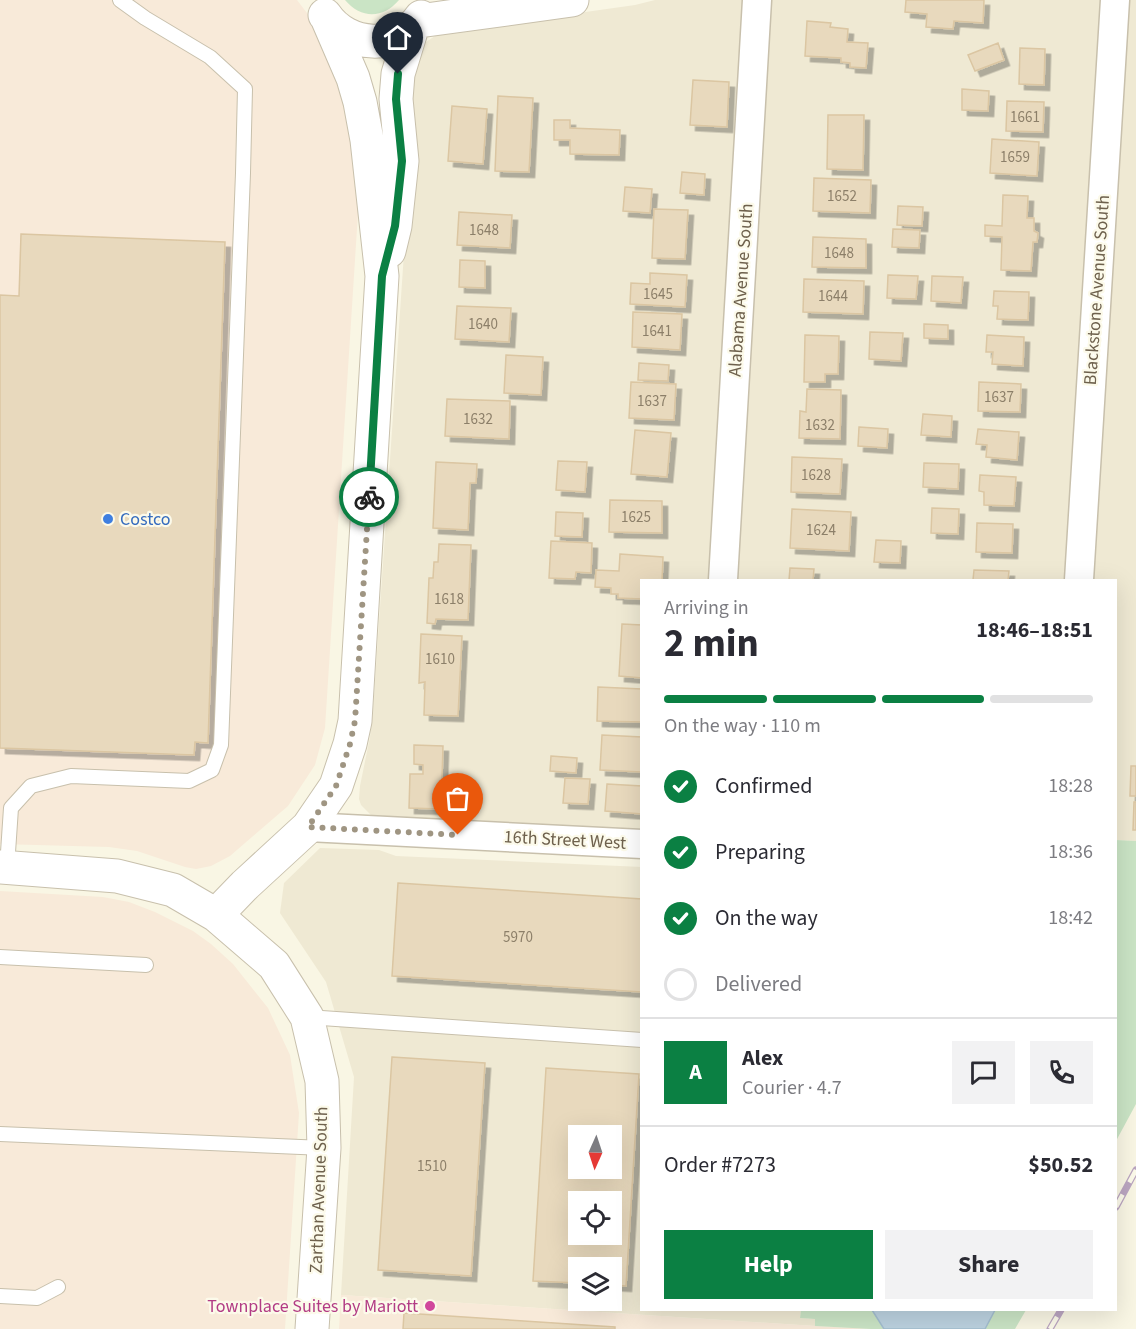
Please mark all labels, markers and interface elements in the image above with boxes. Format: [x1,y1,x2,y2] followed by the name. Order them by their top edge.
[372,12,423,74] pin
[381,21,414,54] icon: home
[1010,107,1040,128] house number: 1661
[1000,147,1030,168] house number: 1659
[827,186,857,207] house number: 1652
[1078,194,1116,386] street label: Blackstone Avenue South
[722,202,760,378] street label: Alabama Avenue South
[469,220,499,241] house number: 1648
[824,243,854,264] house number: 1648
[643,284,673,305] house number: 1645
[818,286,848,307] house number: 1644
[468,314,498,335] house number: 1640
[642,321,672,342] house number: 1641
[984,387,1014,408] house number: 1637
[637,391,667,412] house number: 1637
[463,409,493,430] house number: 1632
[805,415,835,436] house number: 1632
[801,465,831,486] house number: 1628
[339,467,399,527] courier
[353,481,386,514] icon: bike
[120,507,171,532] place label: Costco
[621,507,651,528] house number: 1625
[101,512,115,526] marker: Costco
[806,520,836,541] house number: 1624
[434,589,464,610] house number: 1618
[664,594,749,622] text: Arriving in
[976,614,1093,646] text: 18:46–18:51
[664,616,759,672] text: 2 min
[425,649,455,670] house number: 1610
[664,712,821,740] text: On the way · 110 m
[664,770,697,803] icon: check
[715,770,812,802] text: Confirmed
[1048,772,1093,800] text: 18:28
[432,773,483,835] pin
[441,782,474,815] icon: bag
[503,824,627,856] street label: 16th Street West
[664,836,697,869] icon: check
[715,836,805,868] text: Preparing
[1048,838,1093,866] text: 18:36
[664,902,697,935] icon: check
[715,902,818,934] text: On the way
[1048,904,1093,932] text: 18:42
[503,927,533,948] house number: 5970
[715,968,802,1000] text: Delivered
[952,1041,1015,1104] button: chat
[1030,1041,1093,1104] button: phone
[742,1042,783,1074] text: Alex
[689,1056,702,1088] text: A
[742,1074,842,1102] text: Courier · 4.7
[304,1106,334,1274] street label: Zarthan Avenue South
[568,1125,622,1179] north arrow
[568,1125,622,1311] map controls
[664,1149,776,1181] text: Order #7273
[1028,1149,1093,1181] text: $50.52
[417,1156,447,1177] house number: 1510
[568,1191,622,1245] button: locate
[664,1230,873,1299] button: Help
[885,1230,1093,1299] button: Share
[568,1257,622,1311] button: layers
[207,1294,418,1319] place label: Townplace Suites by Mariott
[423,1299,437,1313] marker: Townplace Suites by Mariott

